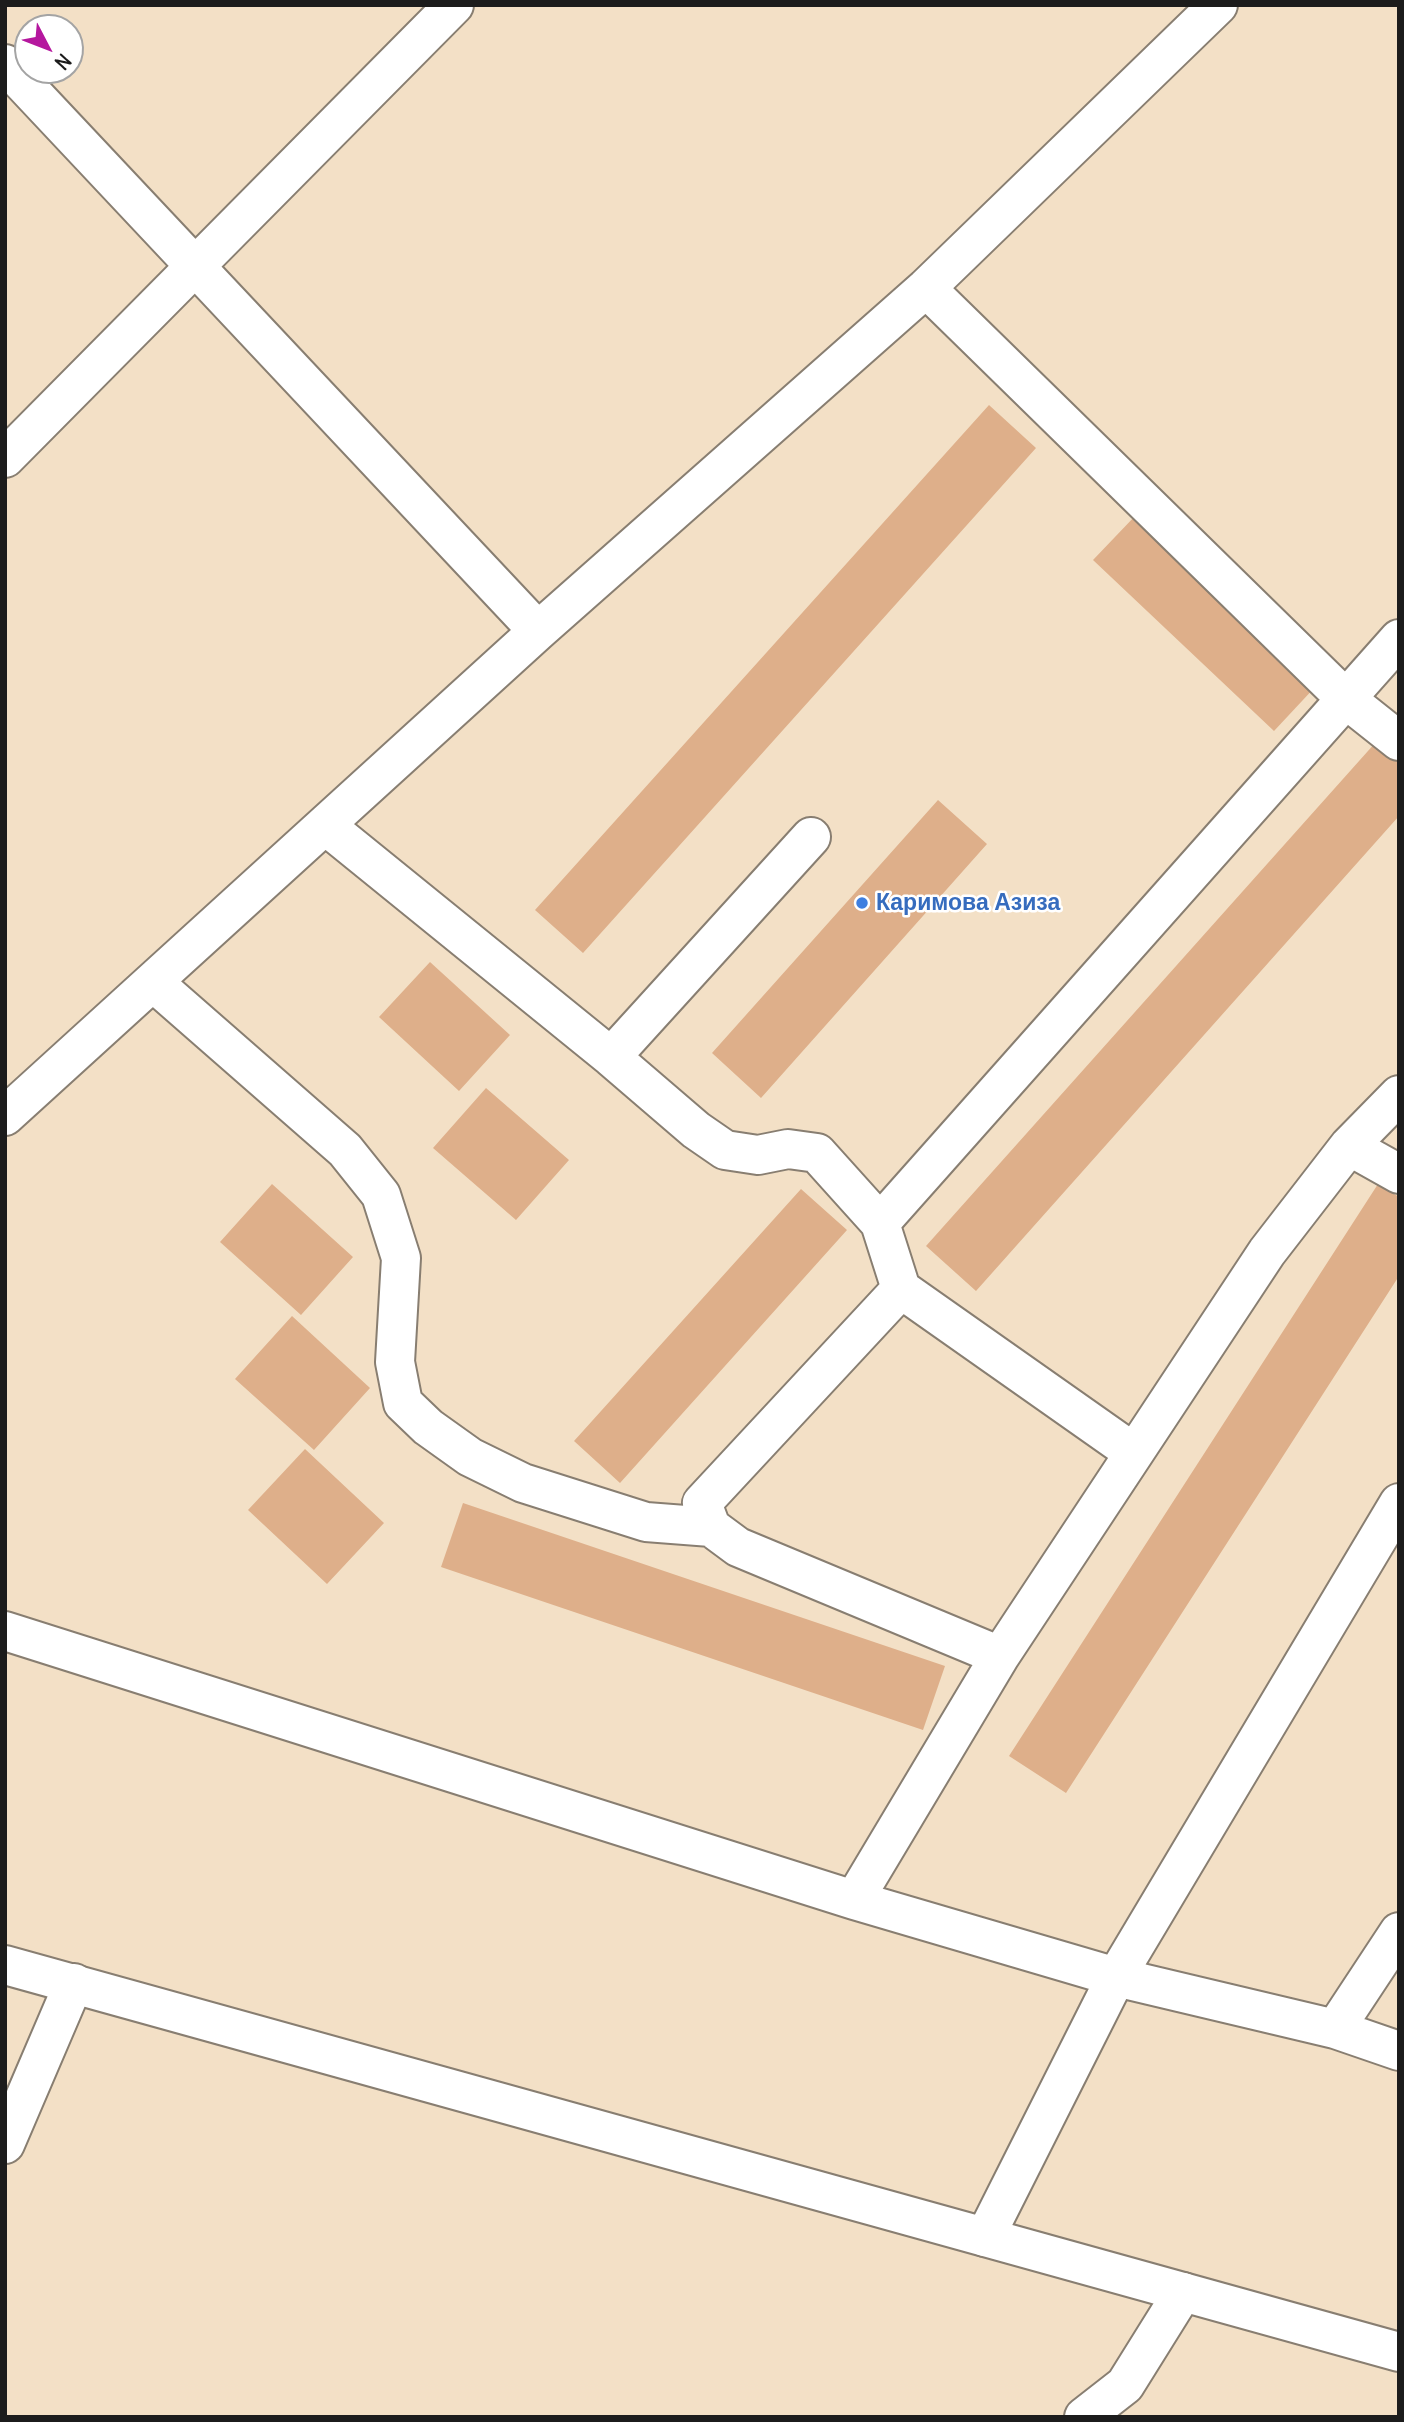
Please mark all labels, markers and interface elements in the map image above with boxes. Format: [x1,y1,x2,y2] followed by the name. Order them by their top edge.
[14,14,84,84] north arrow
[50,49,76,75] text: N
[876,889,1060,917] place label: Каримова Азиза
[854,895,870,911] marker: Каримова Азиза

